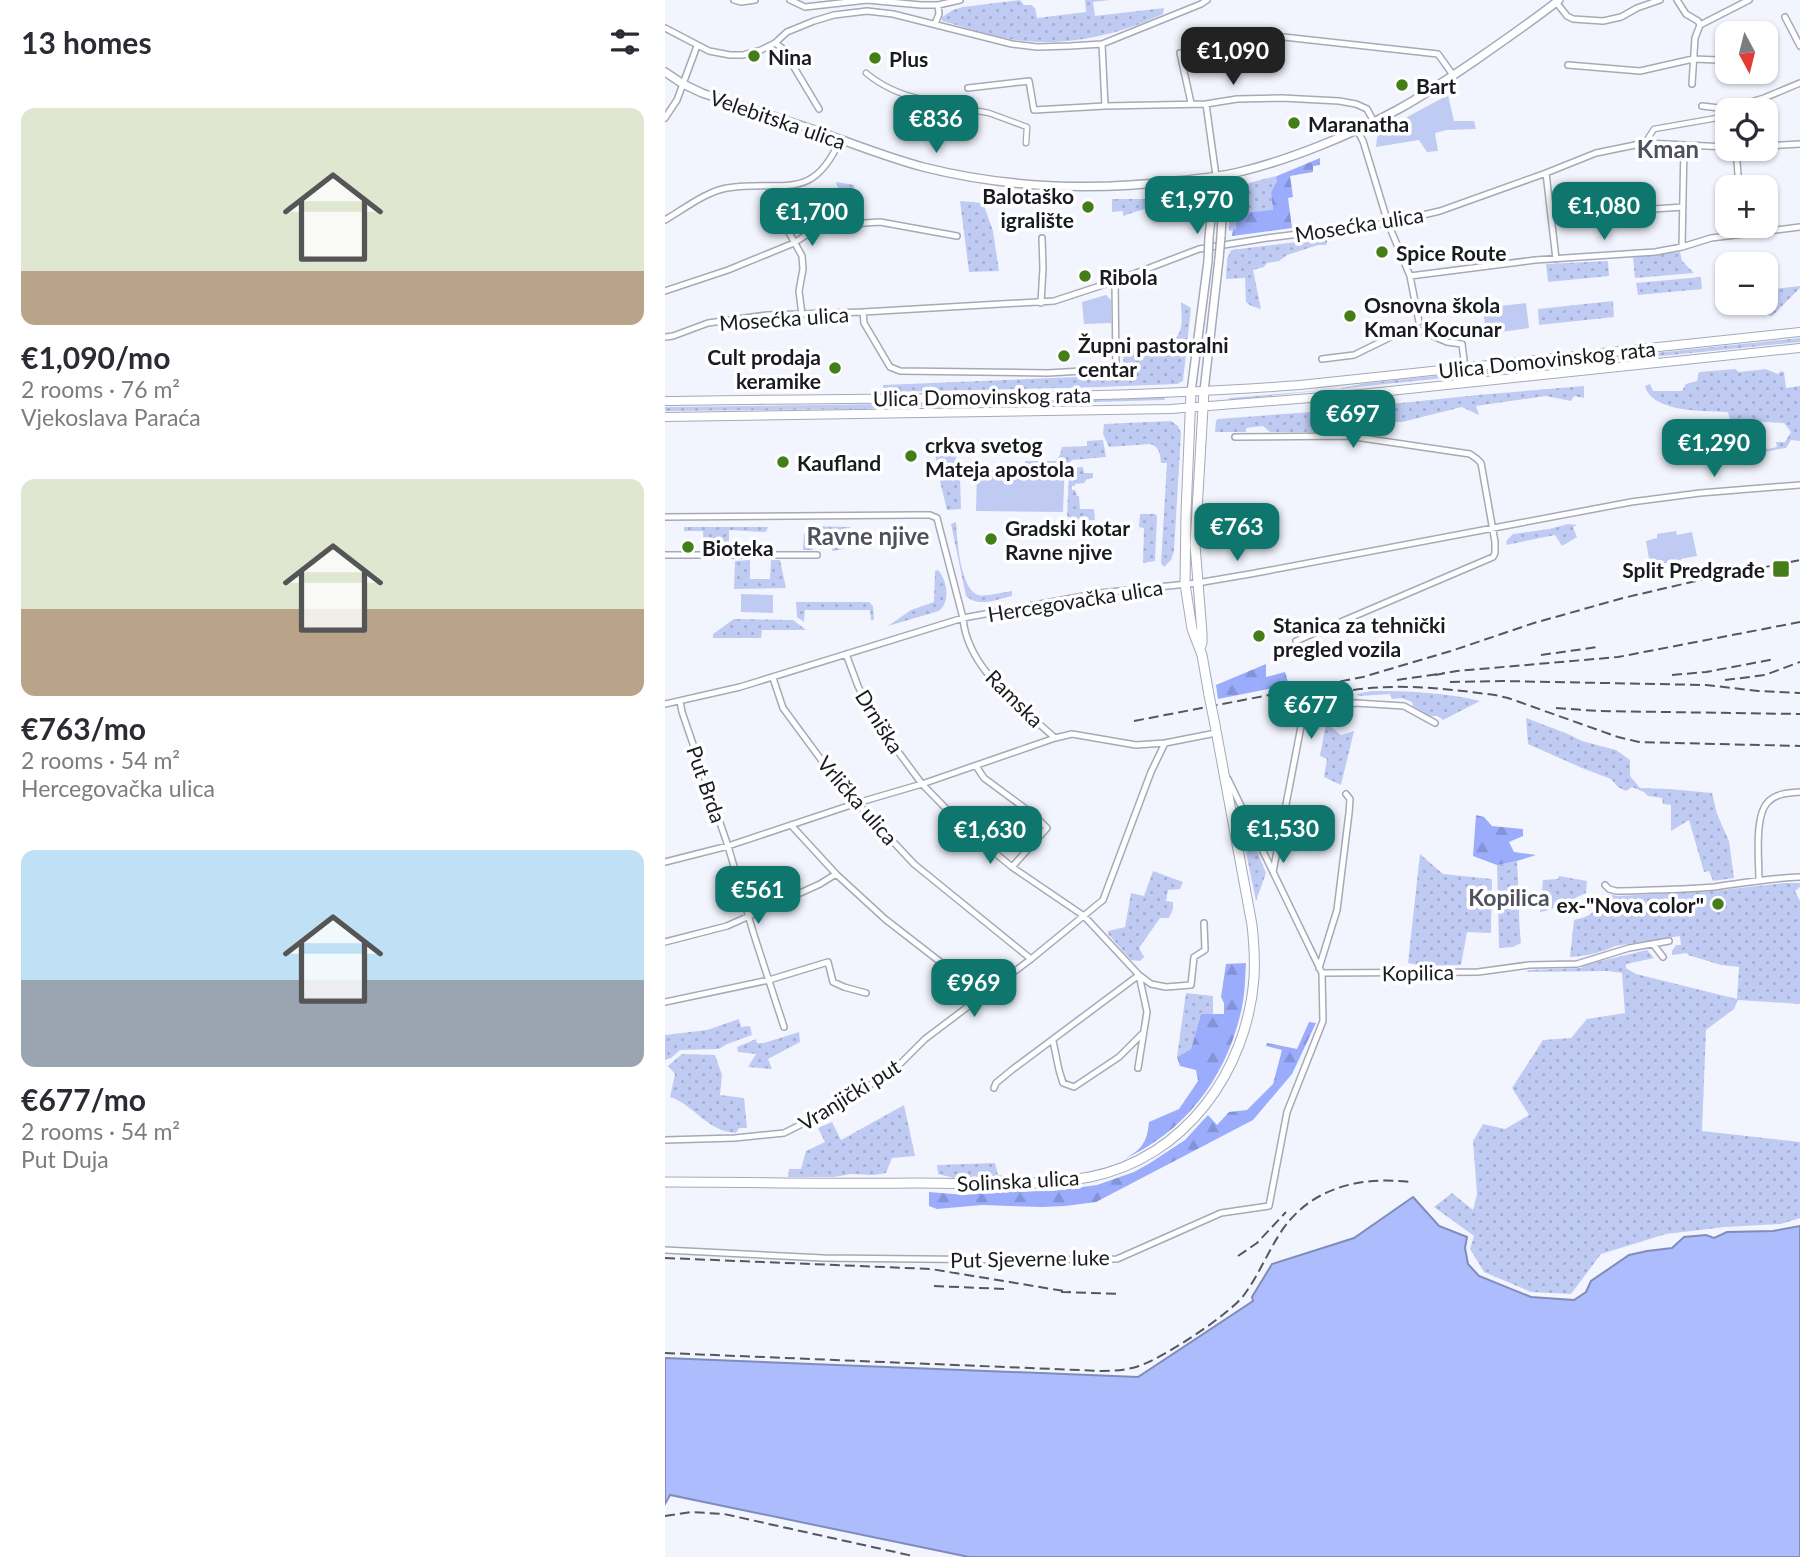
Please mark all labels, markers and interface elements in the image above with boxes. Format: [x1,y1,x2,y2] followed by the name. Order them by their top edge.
[1715,21,1778,84] north arrow
[1715,21,1778,315] map controls
[606,23,644,61] icon: filters
[21,24,152,60] text: 13 homes
[1176,28,1290,87] pin: €1,090
[1197,36,1269,64] text: €1,090
[768,44,812,69] place label: Nina
[889,46,928,71] place label: Plus
[746,48,762,64] marker: Nina
[867,50,883,66] marker: Plus
[1416,73,1456,98] place label: Bart
[1394,77,1410,93] marker: Bart
[707,84,849,154] street label: Velebitska ulica
[895,96,977,155] pin: €836
[1715,98,1778,161] button: locate
[909,104,963,132] text: €836
[1308,111,1409,136] place label: Maranatha
[1286,115,1302,131] marker: Maranatha
[1637,134,1699,163] district label: Kman
[270,154,396,280] icon: home
[1715,175,1778,238] button: +
[1140,176,1254,236] pin: €1,970
[1547,182,1661,242] pin: €1,080
[982,183,1074,232] place label: Balotaško igralište
[1161,185,1233,213] text: €1,970
[755,188,869,248] pin: €1,700
[1568,191,1640,219] text: €1,080
[776,197,848,225] text: €1,700
[1080,199,1096,215] marker: Balotaško igralište
[1293,201,1425,247] street label: Mosećka ulica
[1396,240,1506,265] place label: Spice Route
[1374,244,1390,260] marker: Spice Route
[1715,252,1778,315] button: −
[1099,264,1158,289] place label: Ribola
[1077,268,1093,284] marker: Ribola
[1364,292,1502,341] place label: Osnovna škola Kman Kocunar
[718,301,850,335] street label: Mosećka ulica
[1342,308,1358,324] marker: Osnovna škola Kman Kocunar
[1078,332,1229,381] place label: Župni pastoralni centar
[1437,335,1657,383] street label: Ulica Domovinskog rata
[21,339,170,375] text: €1,090/mo
[707,344,821,393] place label: Cult prodaja keramike
[1056,348,1072,364] marker: Župni pastoralni centar
[827,360,843,376] marker: Cult prodaja keramike
[21,375,180,403] text: 2 rooms · 76 m²
[873,382,1091,410] street label: Ulica Domovinskog rata
[1312,391,1394,450] pin: €697
[1326,399,1380,427] text: €697
[21,403,201,431] text: Vjekoslava Paraća
[1657,420,1771,479] pin: €1,290
[1678,428,1750,456] text: €1,290
[925,432,1075,481] place label: crkva svetog Mateja apostola
[903,448,919,464] marker: crkva svetog Mateja apostola
[797,450,881,475] place label: Kaufland
[775,454,791,470] marker: Kaufland
[1196,504,1278,563] pin: €763
[1210,512,1264,540] text: €763
[1005,515,1130,564] place label: Gradski kotar Ravne njive
[807,521,930,550] district label: Ravne njive
[270,525,396,651] icon: home
[983,531,999,547] marker: Gradski kotar Ravne njive
[702,535,774,560] place label: Bioteka
[680,539,696,555] marker: Bioteka
[1622,557,1765,582] place label: Split Predgrađe
[1771,559,1791,579] marker: Split Predgrađe
[986,574,1164,626] street label: Hercegovačka ulica
[1273,612,1446,661] place label: Stanica za tehnički pregled vozila
[1251,628,1267,644] marker: Stanica za tehnički pregled vozila
[981,664,1049,732] street label: Ramska
[1270,682,1352,741] pin: €677
[851,685,909,757] street label: Drniška
[1284,690,1338,718] text: €677
[21,710,146,746] text: €763/mo
[682,742,732,826] street label: Put Brda
[21,746,180,774] text: 2 rooms · 54 m²
[813,751,903,849] street label: Vrlička ulica
[21,774,215,802] text: Hercegovačka ulica
[933,806,1047,866] pin: €1,630
[1226,806,1340,865] pin: €1,530
[1247,814,1319,842] text: €1,530
[954,815,1026,843] text: €1,630
[717,866,799,926] pin: €561
[731,875,785,903] text: €561
[1468,883,1550,911] district label: Kopilica
[1557,892,1704,917] place label: ex-"Nova color"
[270,896,396,1022] icon: home
[1710,896,1726,912] marker: ex-"Nova color"
[1382,959,1454,985] street label: Kopilica
[933,960,1015,1019] pin: €969
[947,968,1001,996] text: €969
[794,1053,905,1135] street label: Vranjički put
[21,1081,146,1117] text: €677/mo
[21,1117,180,1145] text: 2 rooms · 54 m²
[21,1145,109,1173] text: Put Duja
[956,1164,1080,1196] street label: Solinska ulica
[950,1244,1110,1272] street label: Put Sjeverne luke

